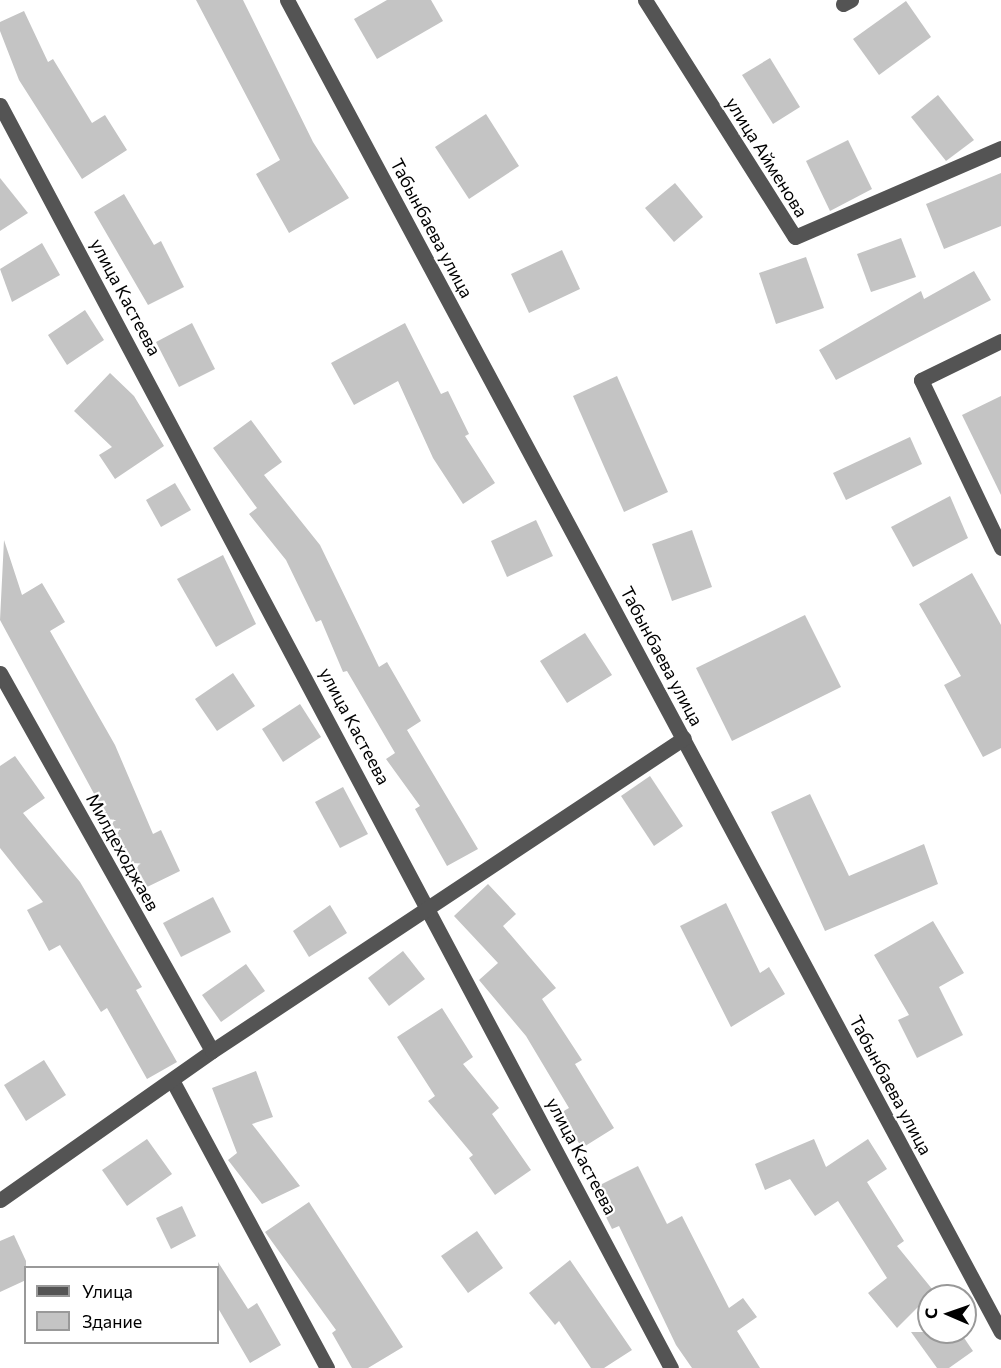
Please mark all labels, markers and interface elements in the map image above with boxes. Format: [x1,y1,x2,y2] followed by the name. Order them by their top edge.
[721,93,813,221] street label: улица Айменова
[386,155,478,301] street label: Табынбаева улица
[86,235,166,359] street label: улица Кастеева
[616,583,708,729] street label: Табынбаева улица
[315,664,395,788] street label: улица Кастеева
[82,789,164,915] street label: Милдеходжаев
[845,1012,937,1158] street label: Табынбаева улица
[542,1094,622,1218] street label: улица Кастеева
[24,1266,219,1344] legend
[82,1280,133,1302] text: Улица
[917,1284,977,1344] north arrow
[921,1308,940,1319] text: С
[82,1310,142,1332] text: Здание

